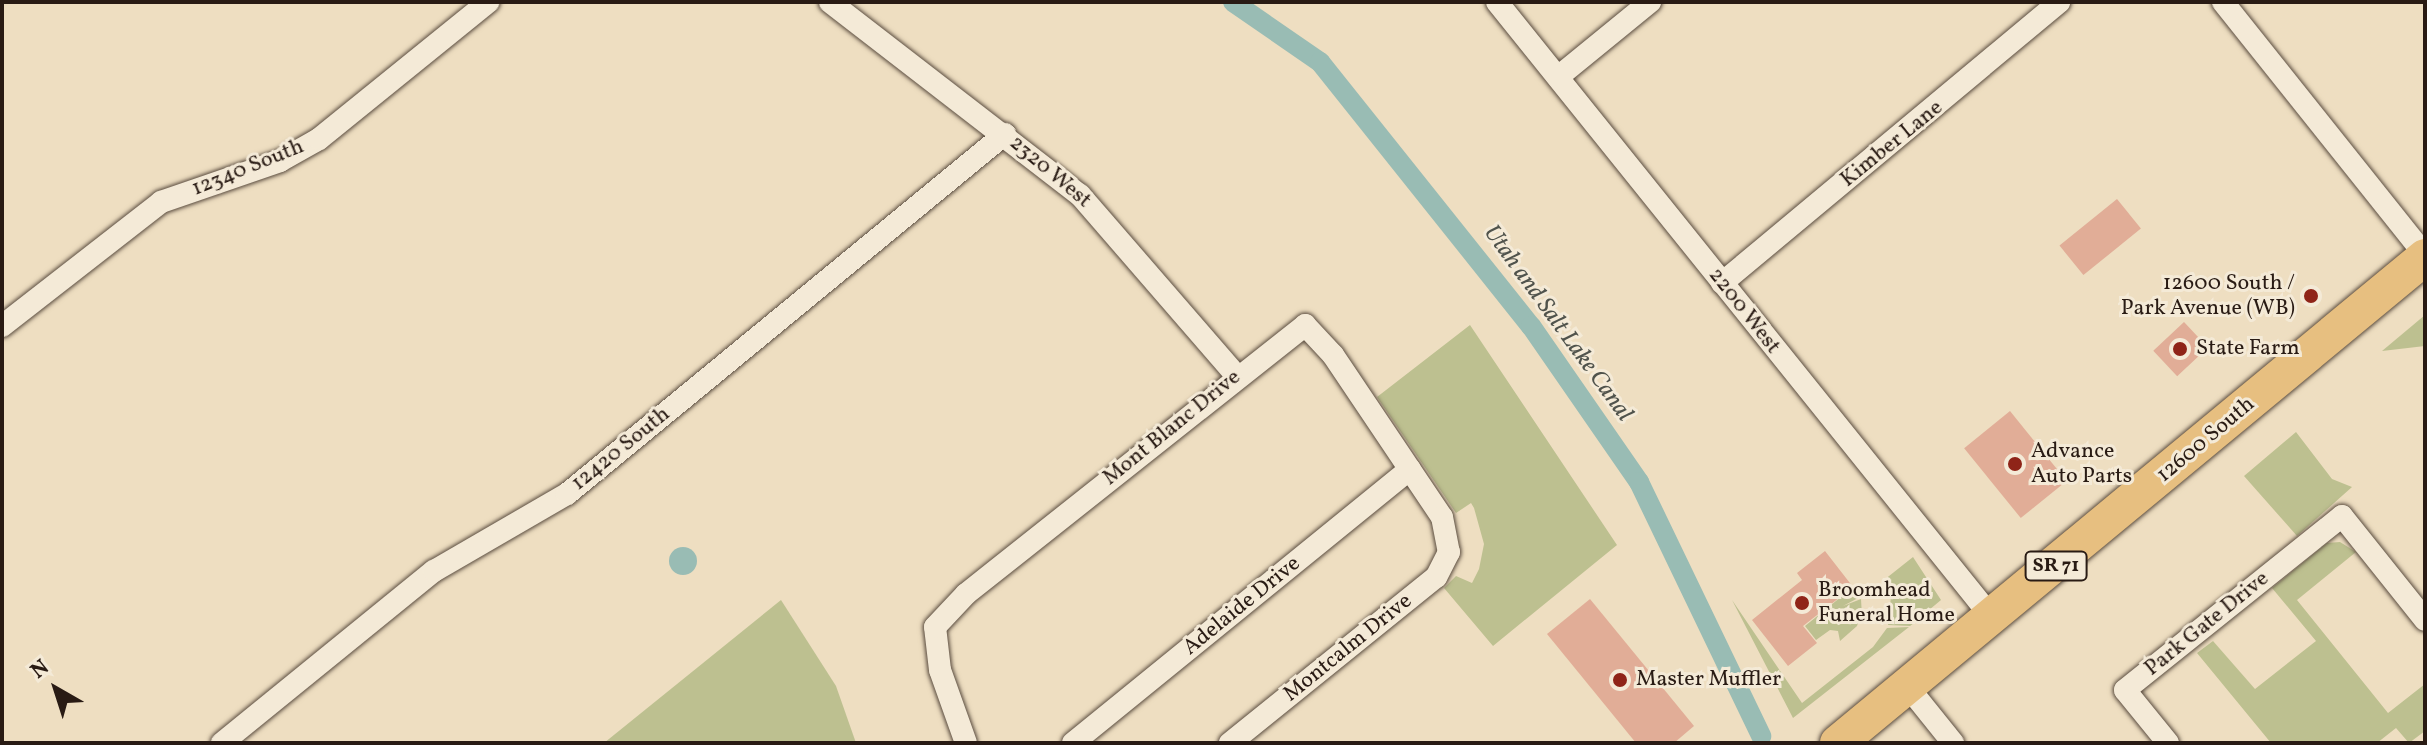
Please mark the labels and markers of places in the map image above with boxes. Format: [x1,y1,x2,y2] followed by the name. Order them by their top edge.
[2121,270,2295,322] place label: 12600 South / Park Avenue (WB)
[2302,287,2320,305] marker: 12600 South / Park Avenue (WB)
[2196,336,2300,362] place label: State Farm
[2171,340,2189,358] marker: State Farm
[2031,438,2132,490] place label: Advance Auto Parts
[2006,455,2024,473] marker: Advance Auto Parts
[1818,577,1955,628] place label: Broomhead Funeral Home
[1793,594,1811,612] marker: Broomhead Funeral Home
[1636,667,1781,693] place label: Master Muffler
[1611,671,1629,689] marker: Master Muffler

